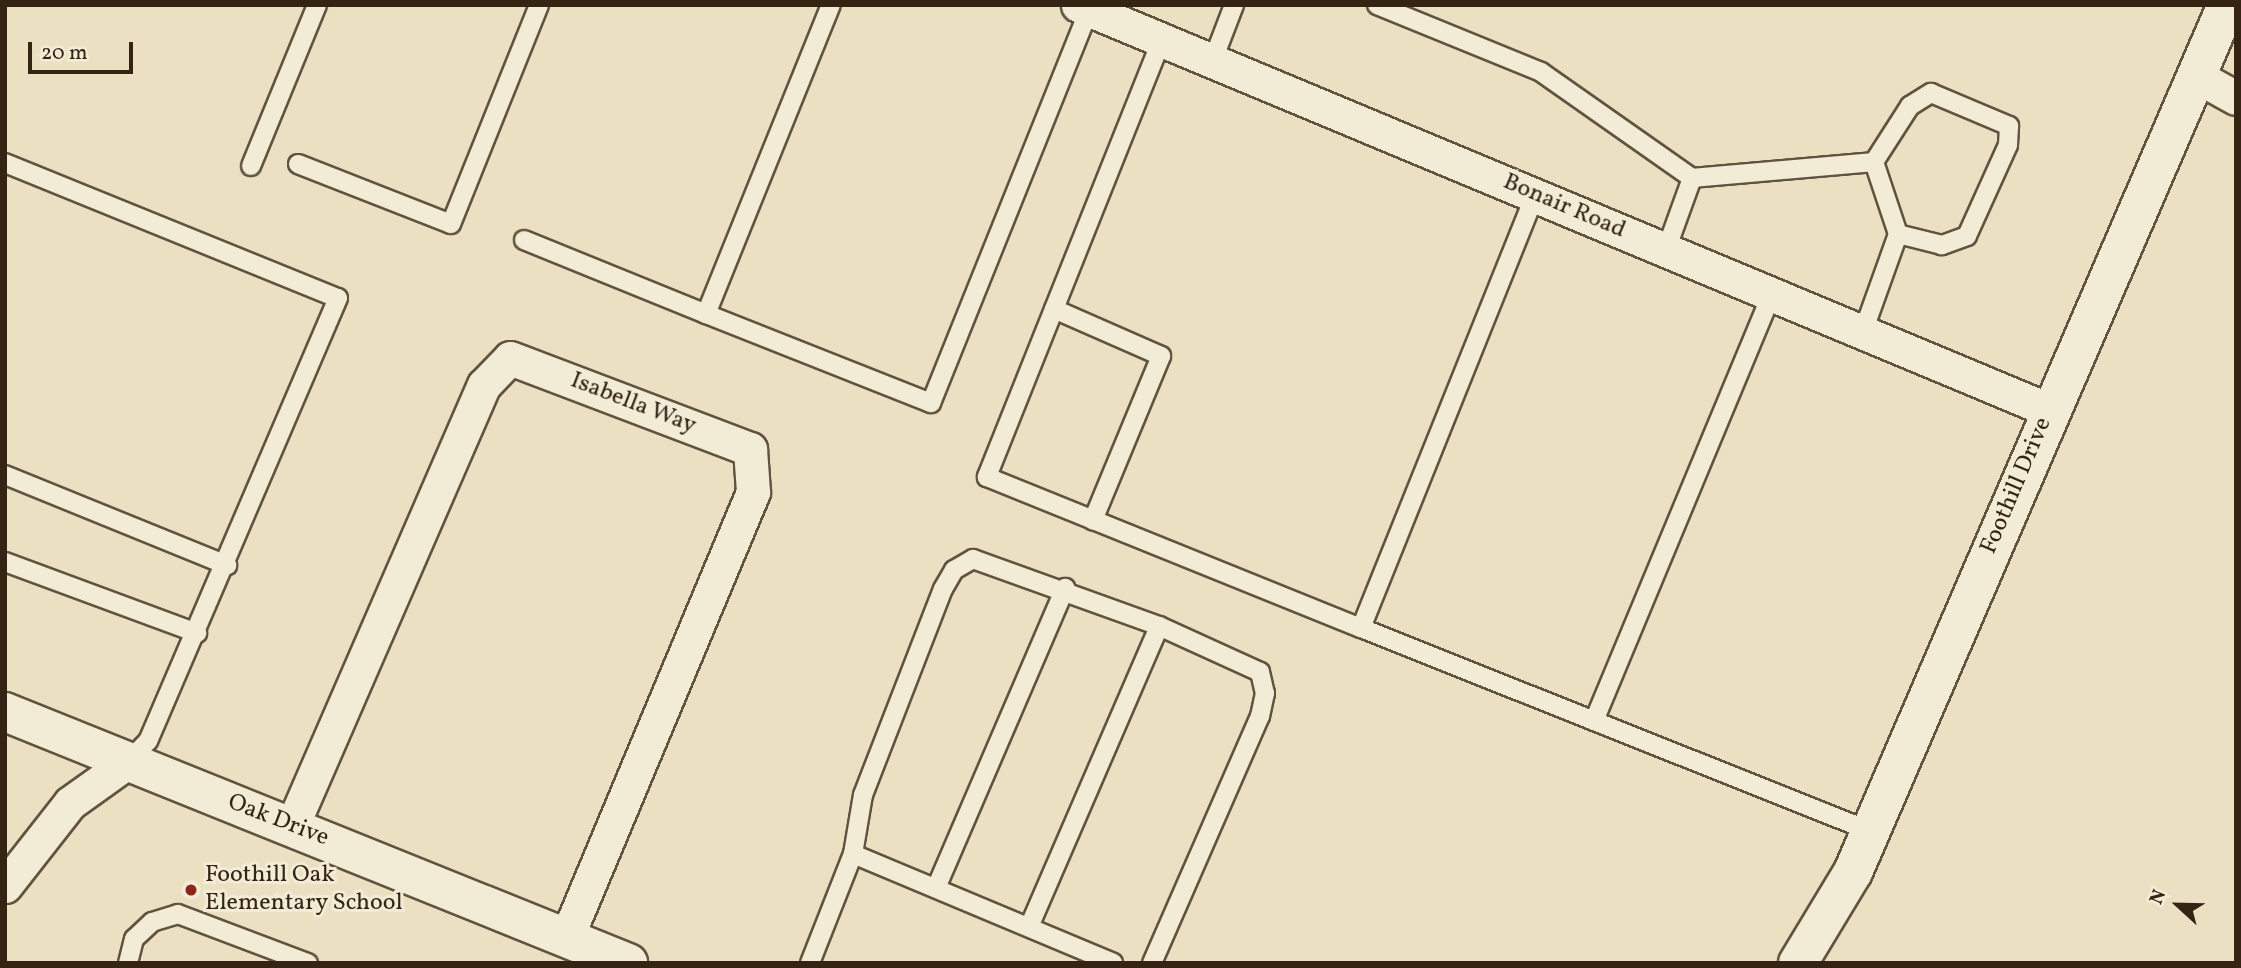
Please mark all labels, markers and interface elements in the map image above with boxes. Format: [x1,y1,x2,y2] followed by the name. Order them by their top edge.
[32,28,136,72] scale bar
[41,39,87,68] text: 20 m
[1498,168,1630,246] street label: Bonair Road
[566,367,700,441] street label: Isabella Way
[1975,413,2059,559] street label: Foothill Drive
[223,789,333,853] street label: Oak Drive
[205,862,403,918] place label: Foothill Oak Elementary School
[2143,870,2213,940] north arrow
[183,882,199,898] marker: Foothill Oak Elementary School
[2144,886,2173,908] text: N

